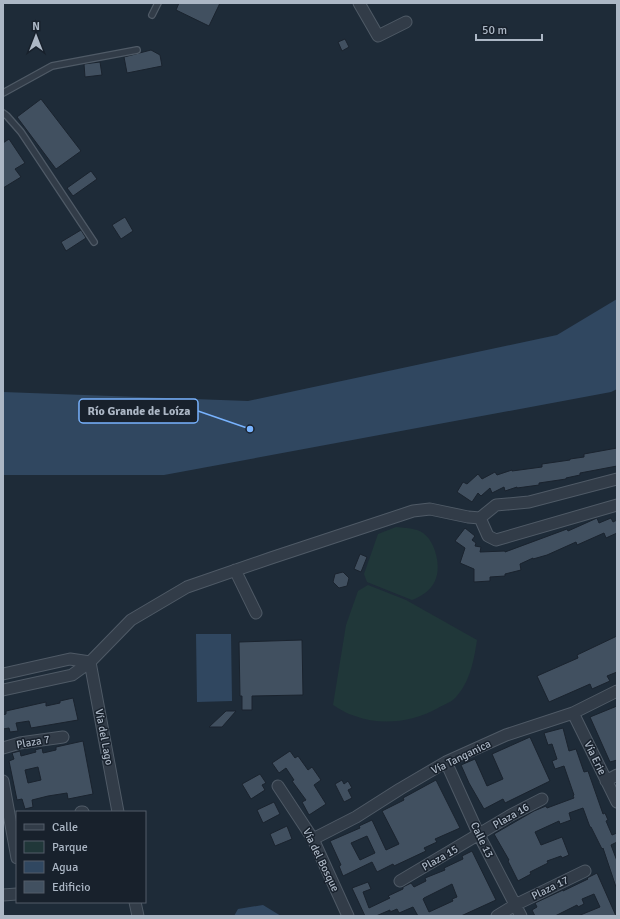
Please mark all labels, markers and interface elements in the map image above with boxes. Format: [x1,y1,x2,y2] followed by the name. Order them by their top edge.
[16,16,56,56] north arrow
[476,16,542,42] scale bar
[32,20,40,33] text: N
[482,23,507,38] text: 50 m
[79,399,198,423] callout: Río Grande de Loíza
[88,404,190,419] text: Río Grande de Loíza
[92,708,116,766] street label: Vía del Lago
[15,733,51,751] street label: Plaza 7
[429,737,493,777] street label: Vía Tanganica
[581,739,609,777] street label: Vía Erie
[490,800,532,832] street label: Plaza 16
[16,811,146,903] legend
[52,820,78,835] text: Calle
[468,820,496,860] street label: Calle 13
[300,826,342,894] street label: Vía del Bosque
[52,840,88,855] text: Parque
[419,842,461,874] street label: Plaza 15
[52,860,78,875] text: Agua
[529,873,571,903] street label: Plaza 17
[52,880,90,895] text: Edificio

